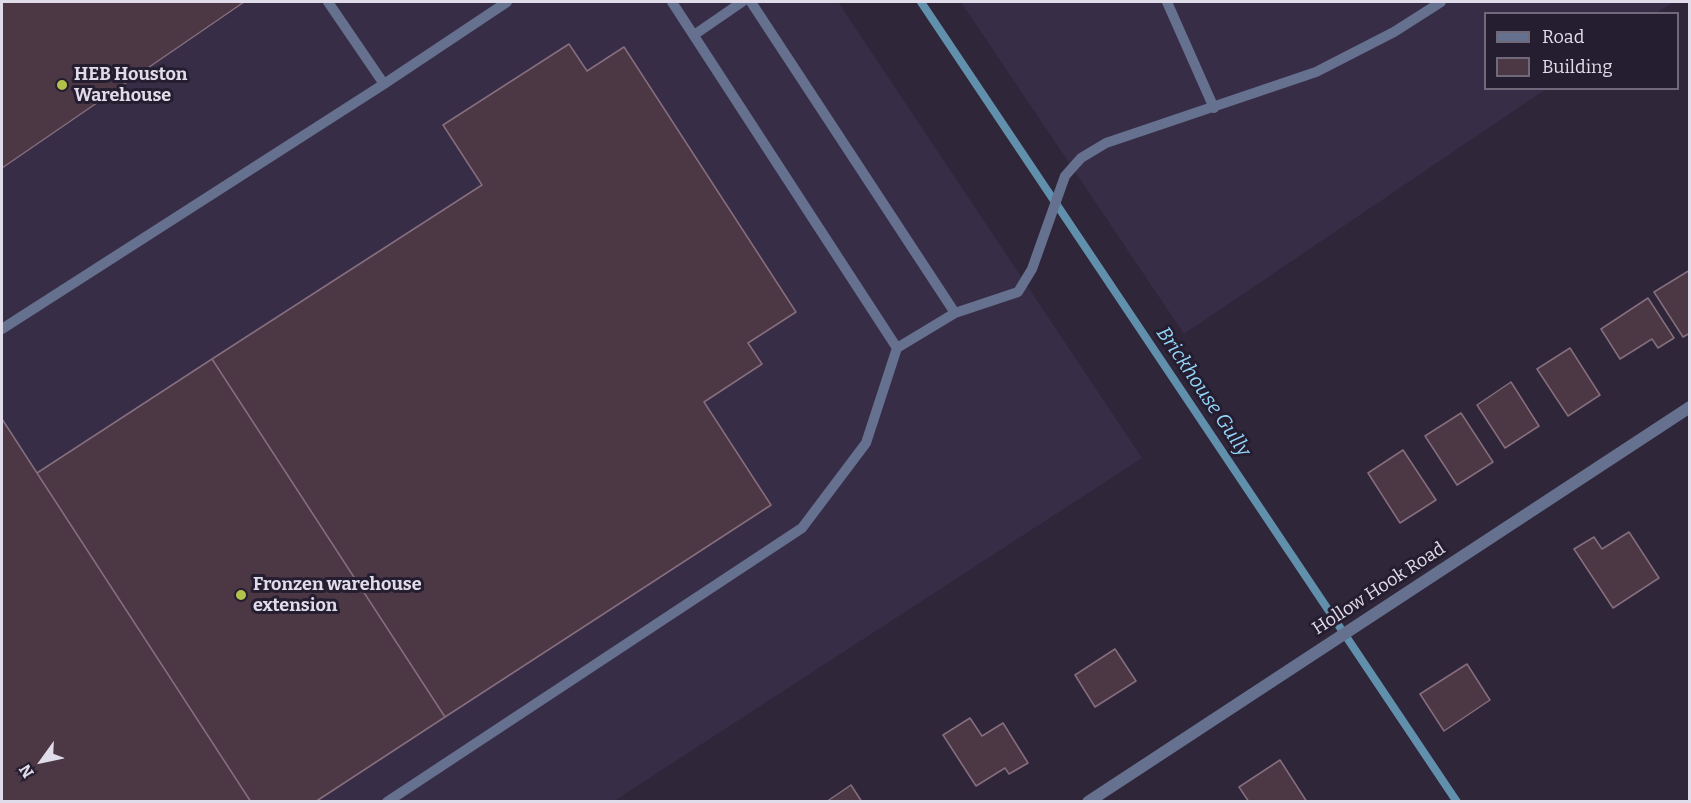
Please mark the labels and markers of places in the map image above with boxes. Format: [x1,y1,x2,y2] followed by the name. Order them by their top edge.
[74,64,187,106] place label: HEB Houston Warehouse
[55,78,69,92] marker: HEB Houston Warehouse
[253,574,422,616] place label: Fronzen warehouse extension
[234,588,248,602] marker: Fronzen warehouse extension

